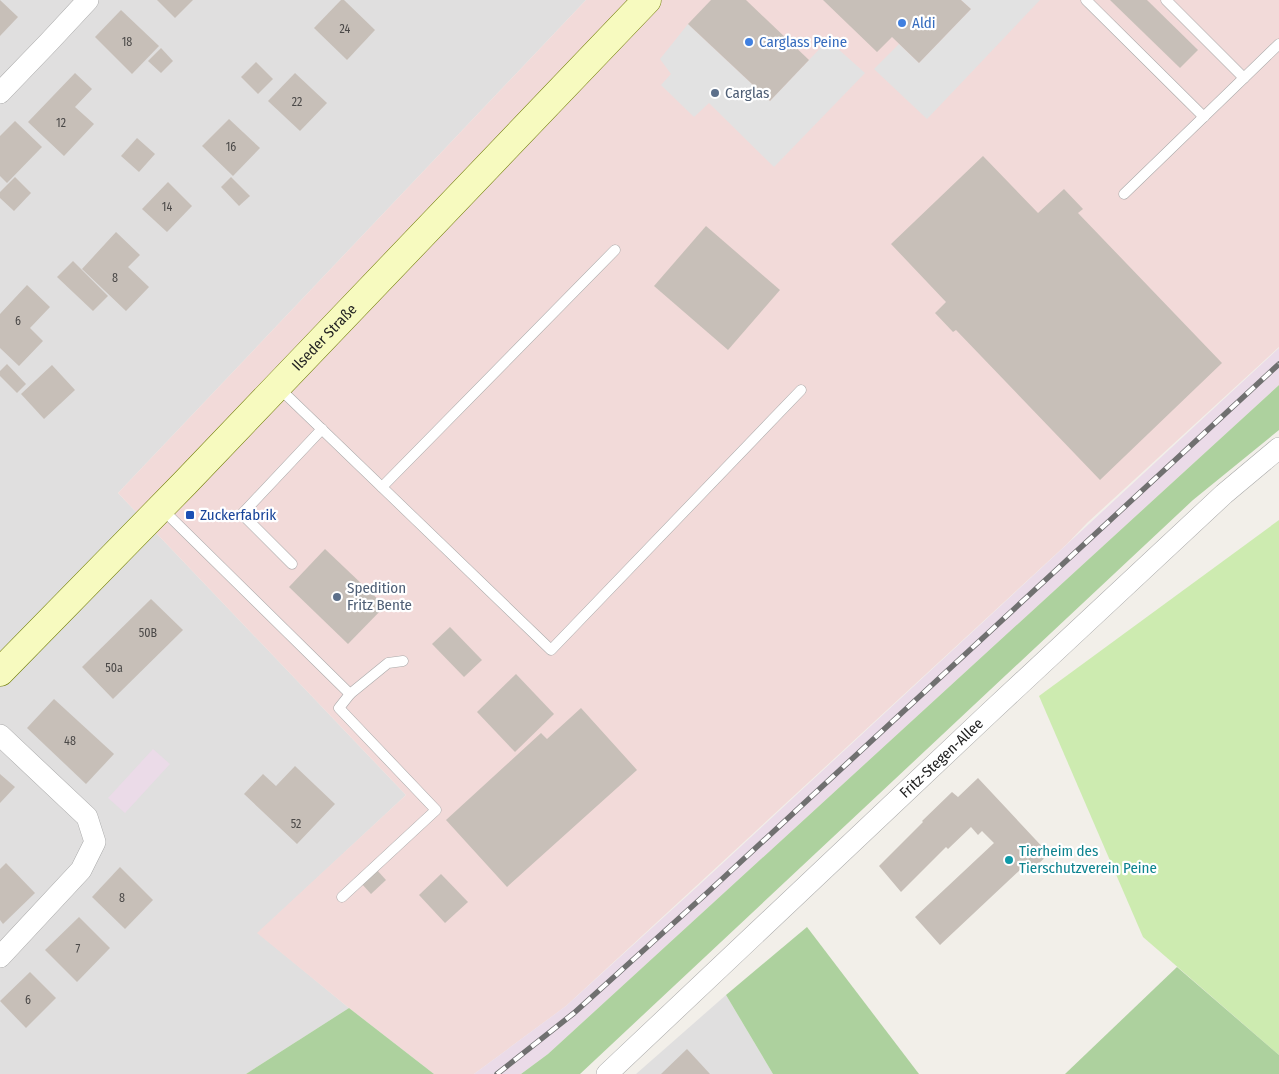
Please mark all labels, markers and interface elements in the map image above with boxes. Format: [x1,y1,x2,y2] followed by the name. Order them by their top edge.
[912,14,936,32] place label: Aldi
[896,17,908,29] marker: Aldi
[340,22,351,36] house number: 24
[759,33,847,51] place label: Carglass Peine
[122,35,132,49] house number: 18
[743,36,755,48] marker: Carglass Peine
[725,84,769,102] place label: Carglas
[709,87,721,99] marker: Carglas
[292,95,302,109] house number: 22
[56,116,66,130] house number: 12
[226,140,236,154] house number: 16
[162,200,172,214] house number: 14
[112,271,118,285] house number: 8
[288,300,361,375] street label: Ilseder Straße
[15,314,21,328] house number: 6
[200,506,276,524] place label: Zuckerfabrik
[184,509,196,521] marker: Zuckerfabrik
[347,579,412,614] place label: Spedition Fritz Bente
[331,591,343,603] marker: Spedition Fritz Bente
[139,626,158,640] house number: 50B
[105,661,123,675] house number: 50a
[896,714,987,802] street label: Fritz-Stegen-Allee
[64,734,76,748] house number: 48
[291,817,301,831] house number: 52
[1019,842,1157,877] place label: Tierheim des Tierschutzverein Peine
[1003,854,1015,866] marker: Tierheim des Tierschutzverein Peine
[119,891,125,905] house number: 8
[76,942,81,956] house number: 7
[25,993,31,1007] house number: 6

